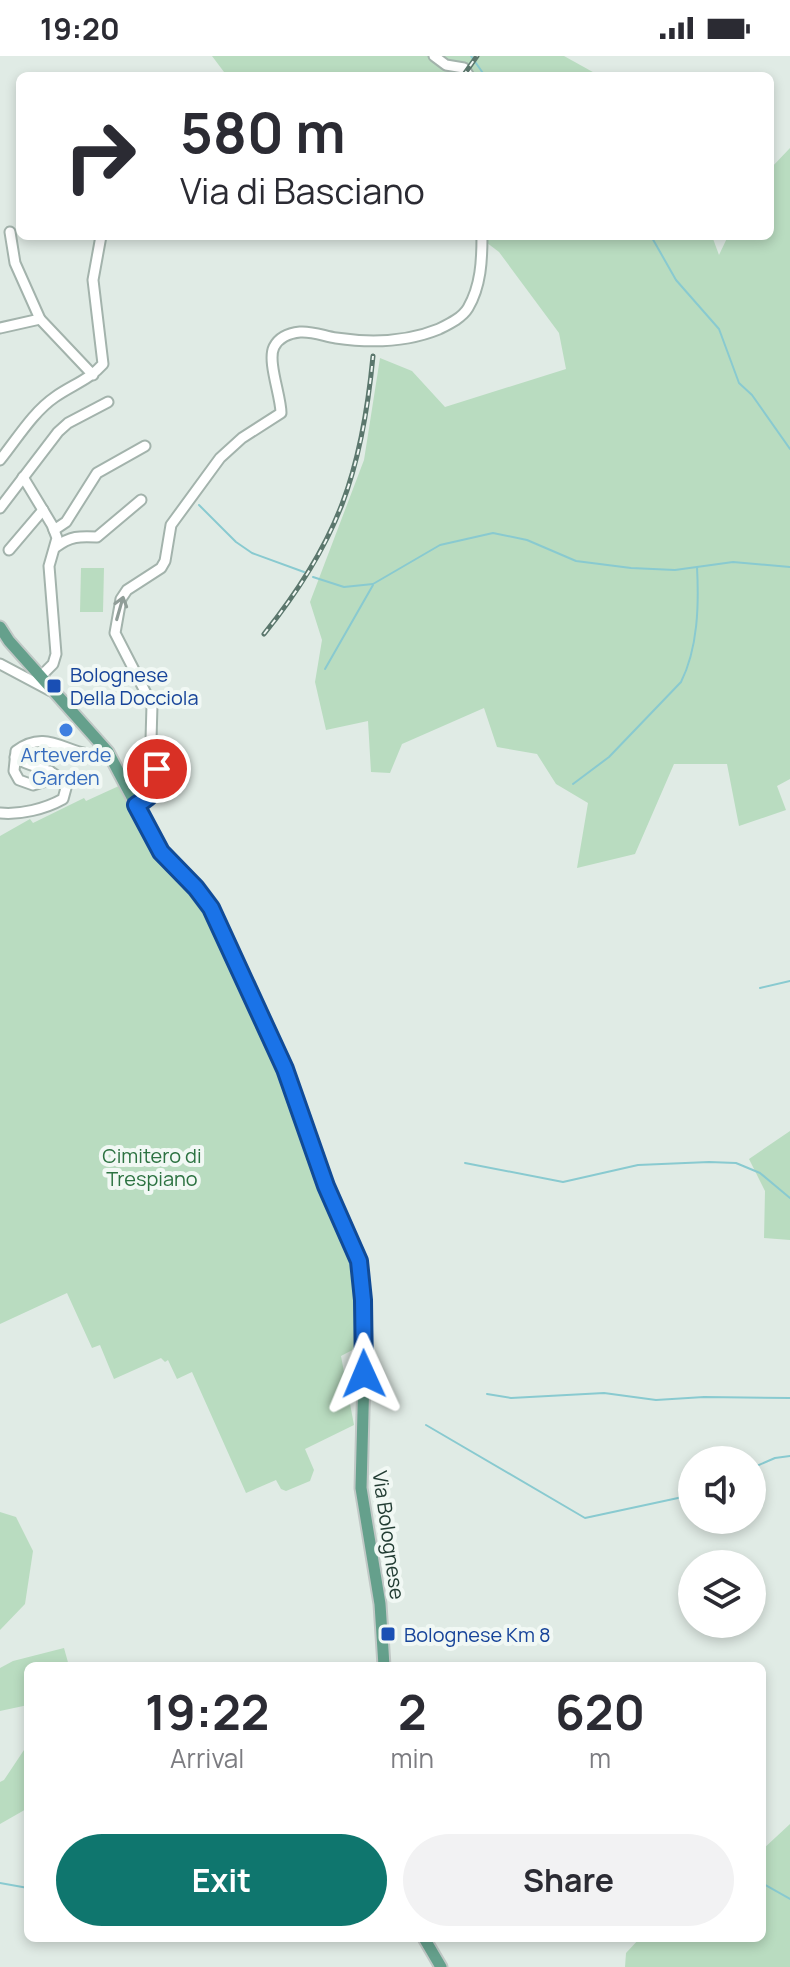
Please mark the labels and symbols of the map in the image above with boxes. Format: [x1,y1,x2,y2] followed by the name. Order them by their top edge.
[113,595,128,621] one-way arrow
[70,661,199,711] place label: Bolognese Della Docciola
[45,677,63,695] marker: Bolognese Della Docciola
[57,721,75,739] marker: Arteverde Garden
[123,735,191,803] pin
[21,741,111,791] place label: Arteverde Garden
[102,1142,202,1192] park label: Cimitero di Trespiano
[322,1332,406,1416] position arrow
[367,1469,411,1601] street label: Via Bolognese
[404,1621,551,1648] place label: Bolognese Km 8
[379,1625,397,1643] marker: Bolognese Km 8

